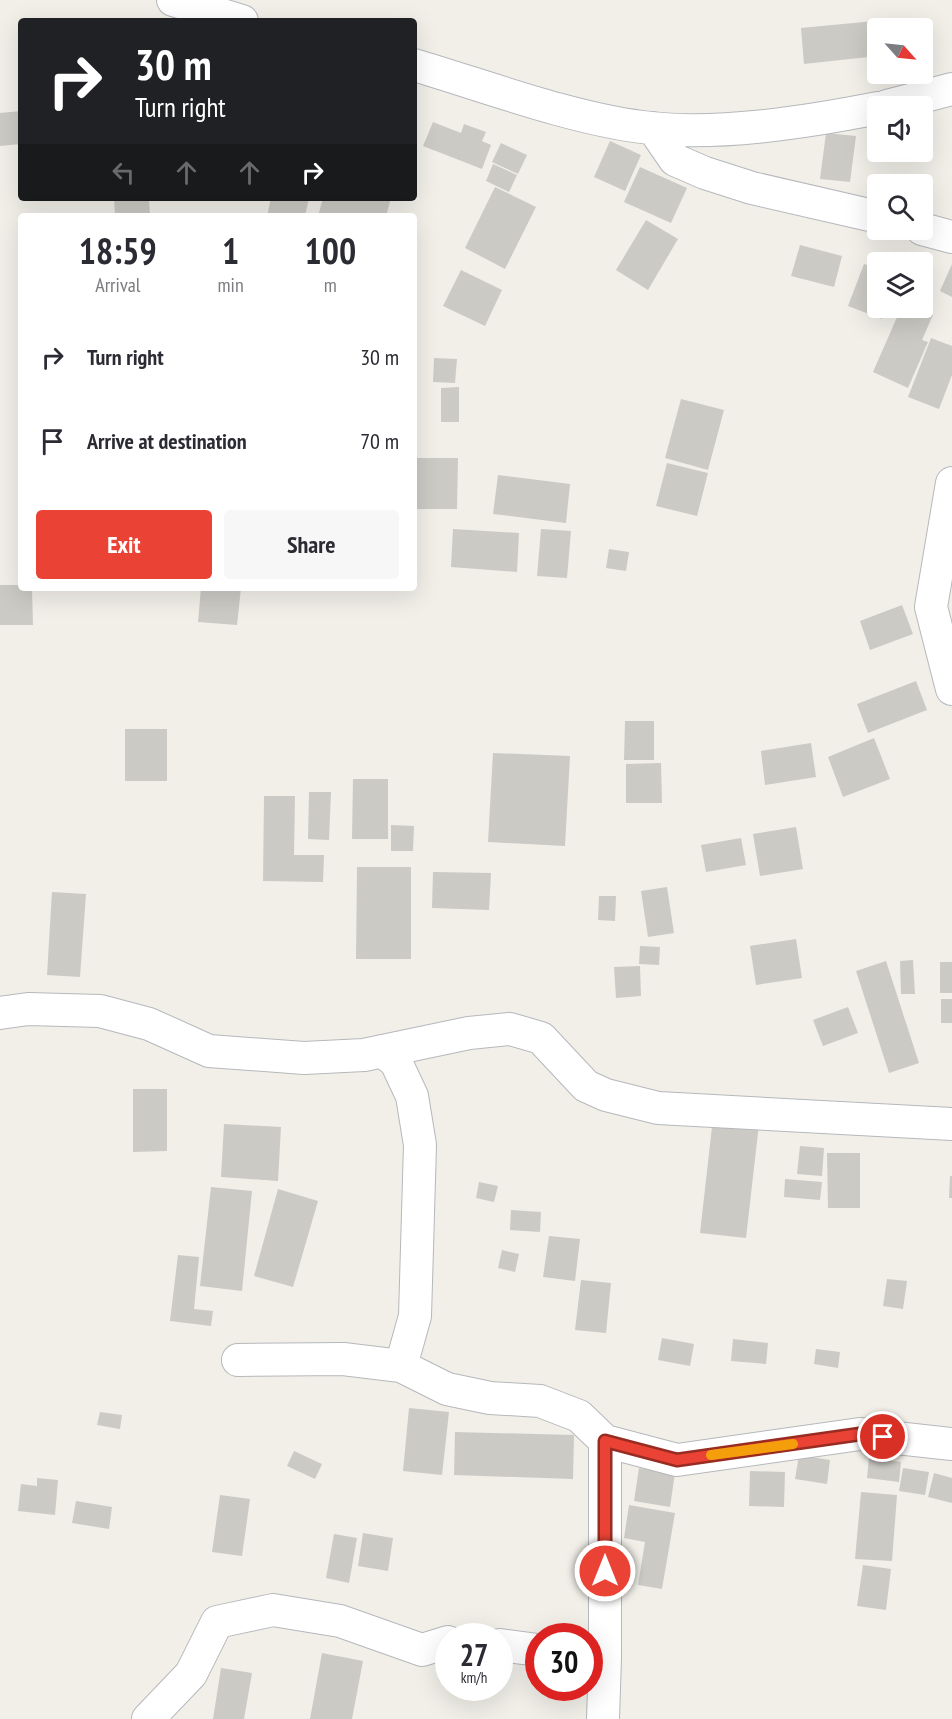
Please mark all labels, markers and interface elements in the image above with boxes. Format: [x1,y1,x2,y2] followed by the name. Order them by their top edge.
[867,18,933,84] north arrow
[867,18,933,318] map controls
[135,37,212,92] text: 30 m
[36,42,114,120] icon: right
[135,90,226,124] text: Turn right
[867,96,933,162] button: sound
[107,156,140,189] icon: left
[170,156,203,189] icon: ahead
[233,156,266,189] icon: ahead
[296,156,329,189] icon: right
[867,174,933,240] button: search
[79,227,157,274] text: 18:59
[222,227,239,274] text: 1
[305,227,356,274] text: 100
[867,252,933,318] button: layers
[95,272,140,298] text: Arrival
[218,272,244,298] text: min
[324,272,337,298] text: m
[36,341,69,374] icon: right
[87,343,164,371] text: Turn right
[360,343,399,371] text: 30 m
[36,425,69,458] icon: arrive
[87,427,247,455] text: Arrive at destination
[360,427,399,455] text: 70 m
[36,510,212,579] button: Exit
[224,510,399,579] button: Share
[857,1411,908,1462] pin
[866,1420,899,1453] icon: arrive
[573,1539,637,1603] position arrow
[525,1623,603,1701] speed limit sign: 30
[460,1635,488,1674] text: 27
[461,1668,487,1687] text: km/h

